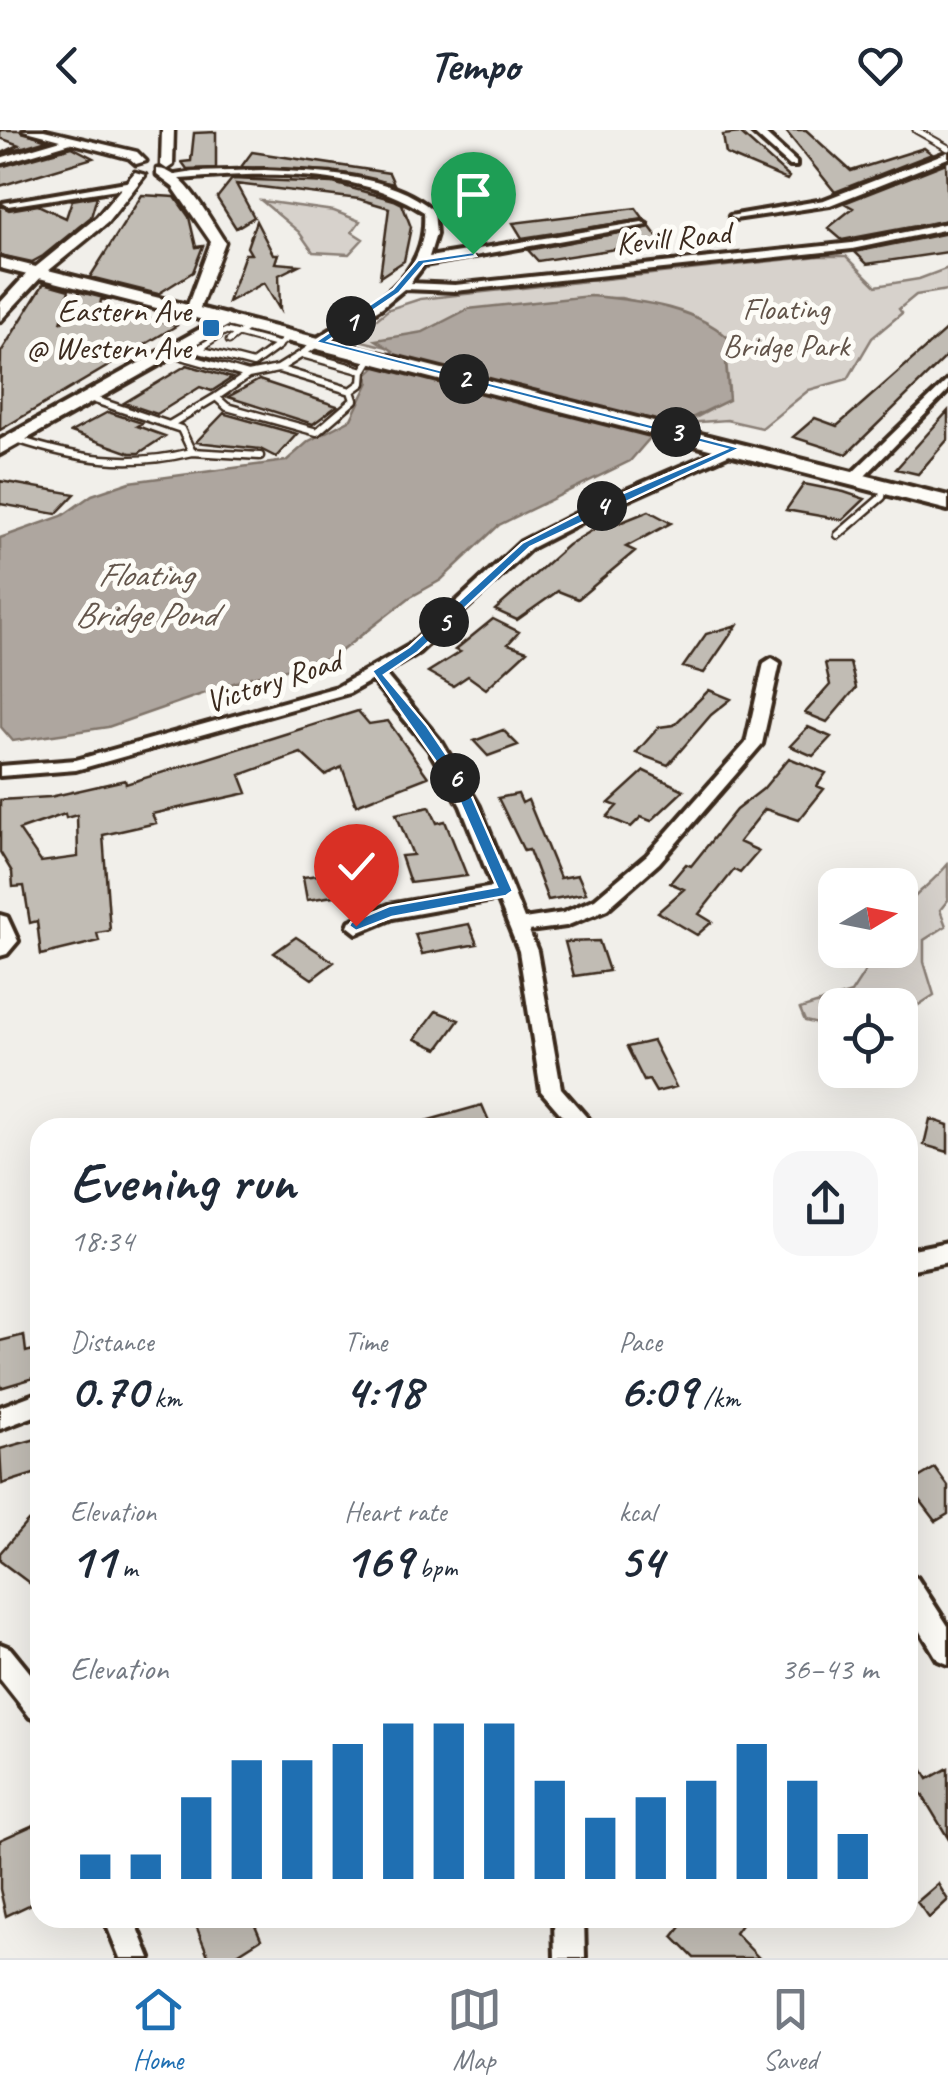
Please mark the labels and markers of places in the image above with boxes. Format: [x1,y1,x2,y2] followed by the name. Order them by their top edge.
[431,152,516,255] pin
[26,290,194,368] place label: Eastern Ave @ Western Ave
[326,296,376,346] pin: 1
[200,317,222,339] marker: Eastern Ave @ Western Ave
[439,354,489,404] pin: 2
[651,407,701,457] pin: 3
[577,481,627,531] pin: 4
[419,597,469,647] pin: 5
[430,753,480,803] pin: 6
[314,824,399,927] pin

